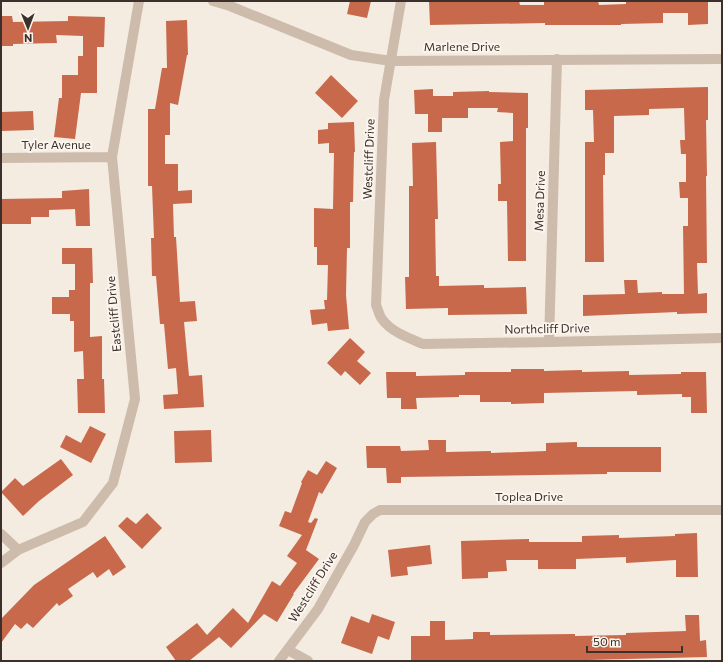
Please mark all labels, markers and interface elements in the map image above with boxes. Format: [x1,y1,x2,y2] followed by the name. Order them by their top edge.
[8,8,48,48] north arrow
[24,32,32,45] text: N
[424,39,500,53] street label: Marlene Drive
[360,118,376,199] street label: Westcliff Drive
[21,137,91,151] street label: Tyler Avenue
[531,170,547,232] street label: Mesa Drive
[103,276,123,353] street label: Eastcliff Drive
[504,320,590,336] street label: Northcliff Drive
[495,489,563,503] street label: Toplea Drive
[285,549,339,624] street label: Westcliff Drive
[587,628,682,654] scale bar
[593,634,621,648] text: 50 m

